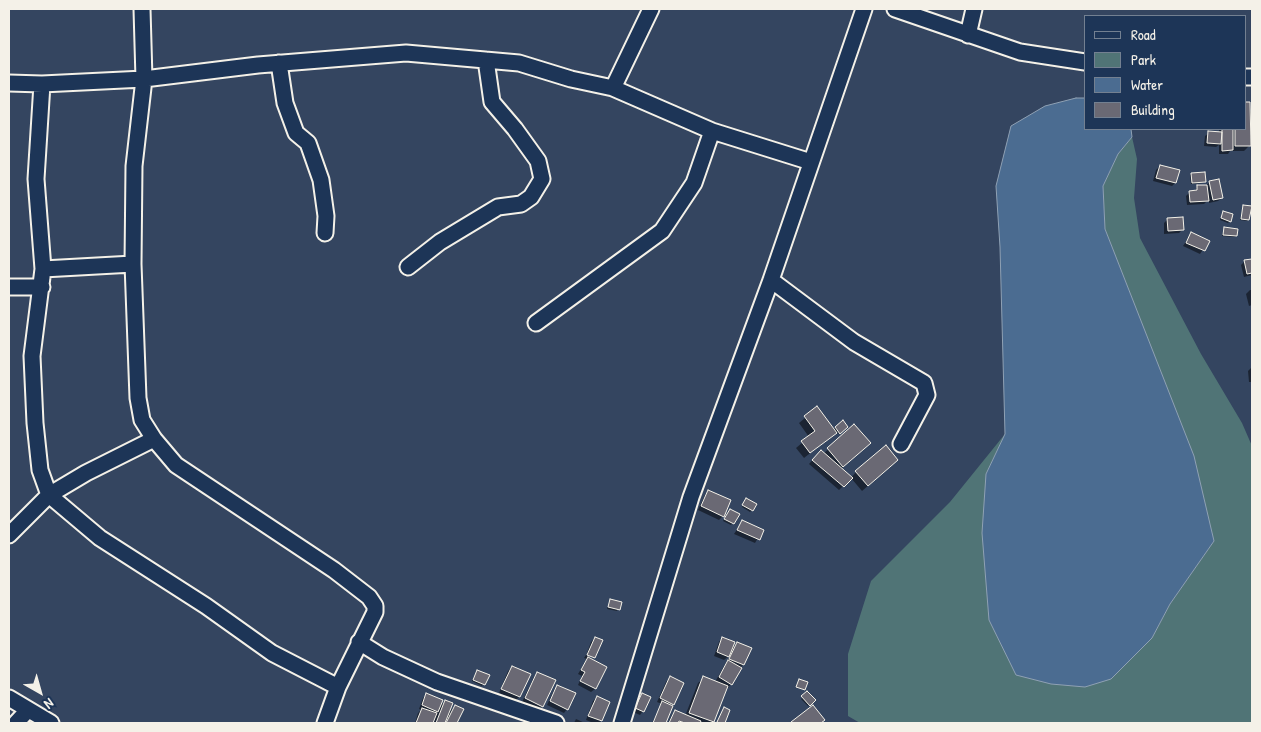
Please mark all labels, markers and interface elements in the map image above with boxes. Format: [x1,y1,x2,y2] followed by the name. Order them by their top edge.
[1084,15,1246,130] legend
[1131,24,1156,45] text: Road
[1131,49,1156,70] text: Park
[1131,74,1163,95] text: Water
[1131,99,1175,120] text: Building
[15,667,65,717] north arrow
[41,694,58,714] text: N

